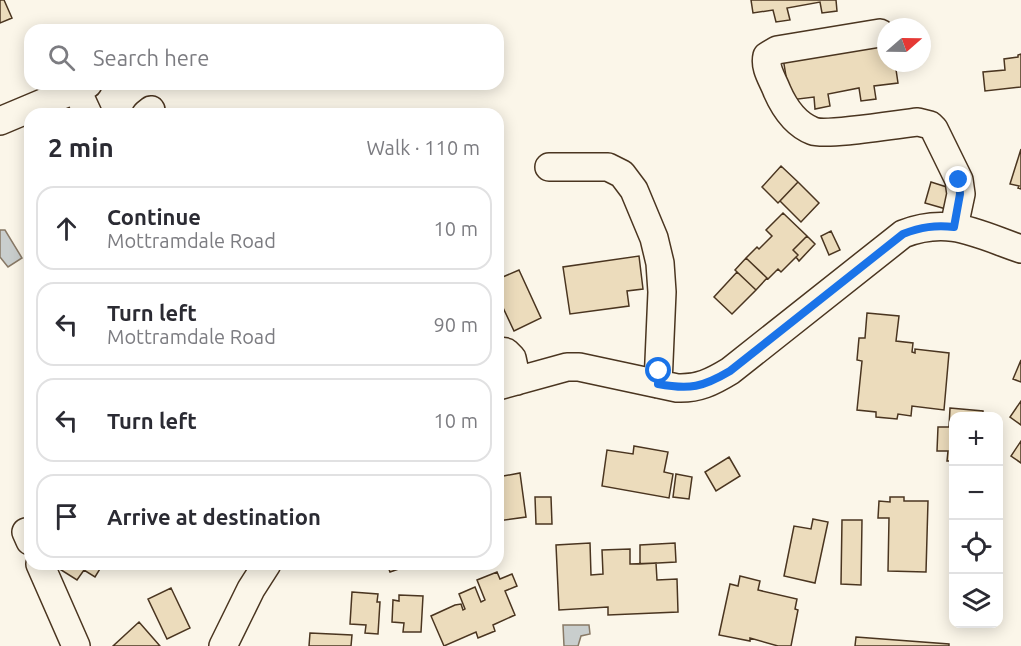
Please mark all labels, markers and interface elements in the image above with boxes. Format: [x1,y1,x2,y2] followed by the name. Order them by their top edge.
[877,18,931,72] north arrow
[24,24,504,90] search box
[45,41,78,74] icon: search
[93,45,209,70] text: Search here
[48,133,114,162] text: 2 min
[367,136,480,159] text: Walk · 110 m
[945,166,971,192] route end
[107,204,201,229] text: Continue
[50,212,83,245] icon: ahead
[434,217,478,240] text: 10 m
[107,229,276,252] text: Mottramdale Road
[107,300,197,325] text: Turn left
[50,308,83,341] icon: left
[434,313,478,336] text: 90 m
[107,325,276,348] text: Mottramdale Road
[645,357,671,383] route start
[50,404,83,437] icon: left
[107,408,197,433] text: Turn left
[434,409,478,432] text: 10 m
[949,412,1003,628] map controls
[949,412,1003,466] button: +
[949,466,1003,520] button: −
[50,500,83,533] icon: arrive
[107,504,321,529] text: Arrive at destination
[949,520,1003,574] button: locate
[949,574,1003,628] button: layers

